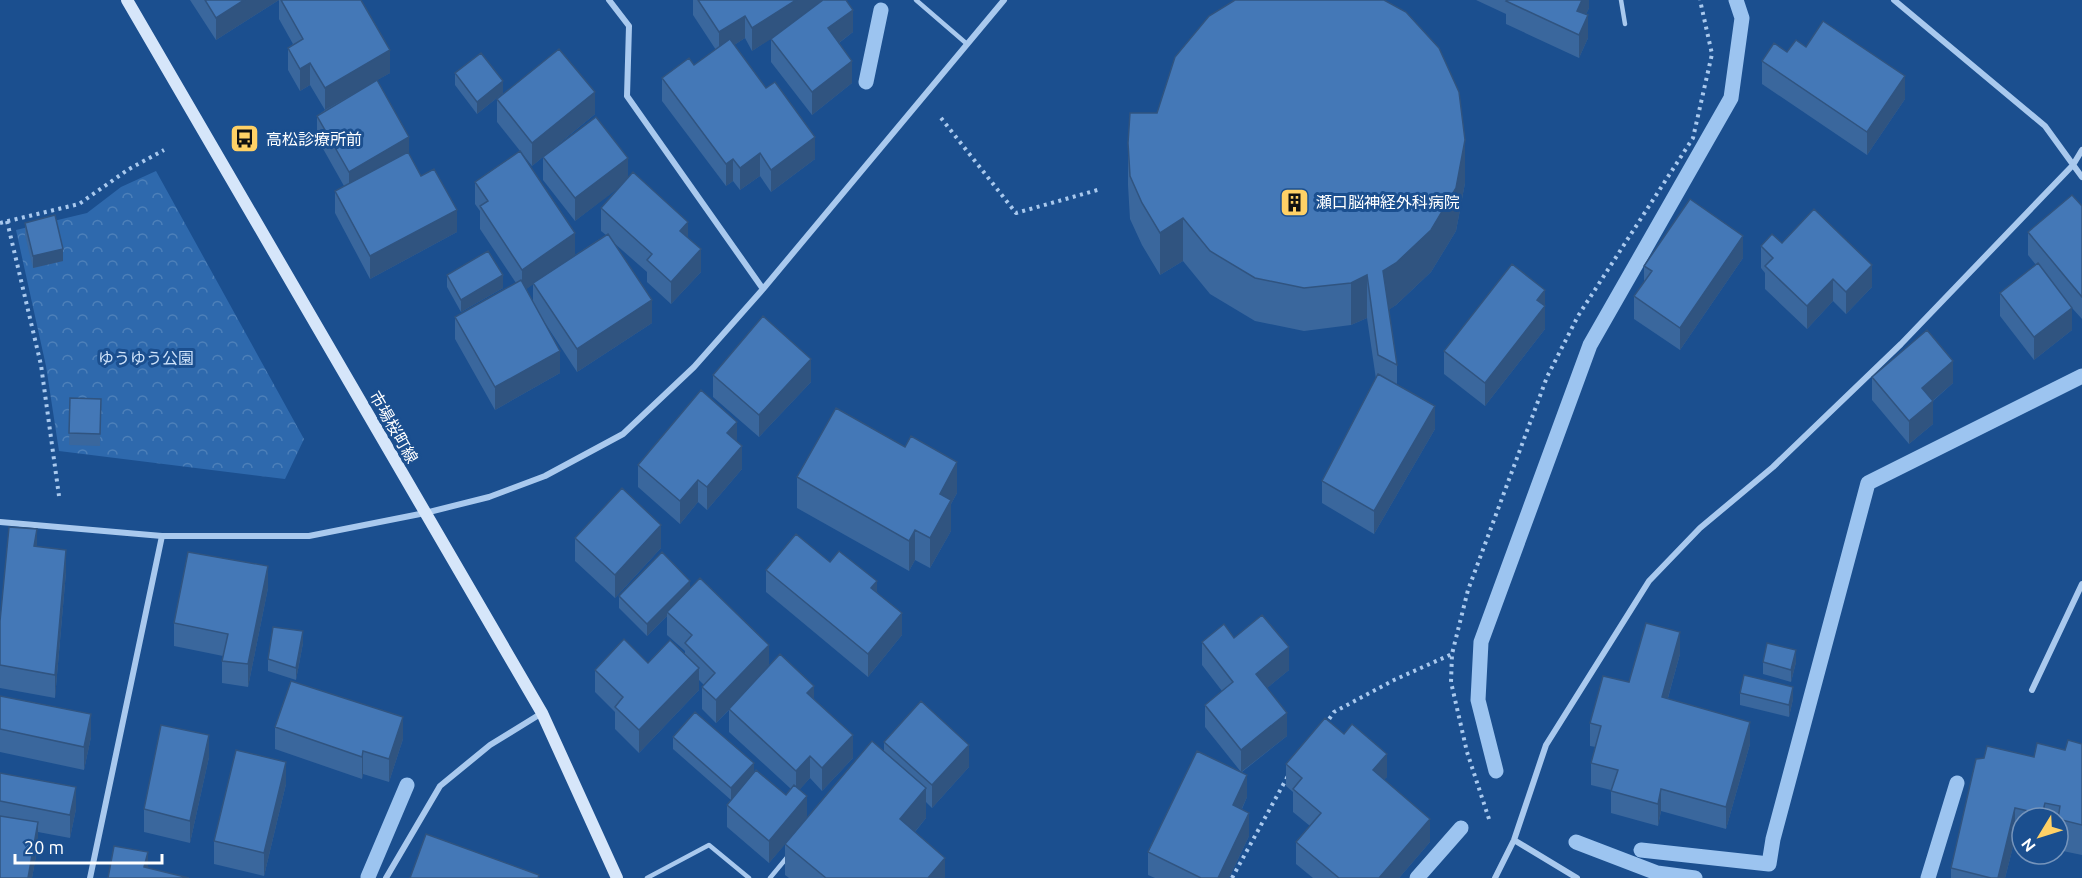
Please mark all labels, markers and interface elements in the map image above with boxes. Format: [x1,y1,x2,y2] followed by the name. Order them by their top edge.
[229,123,261,155] bus stop icon: 高松診療所前
[266,130,362,148] place label: 高松診療所前
[1279,186,1311,218] building icon: 瀬口脳神経外科病院
[1316,193,1460,211] place label: 瀬口脳神経外科病院
[98,349,194,367] park label: ゆうゆう公園
[366,388,422,466] street label: 市場桜町線
[2010,806,2070,866] north arrow
[15,827,162,865] scale bar
[2017,835,2039,855] text: N
[24,837,64,857] text: 20 m

